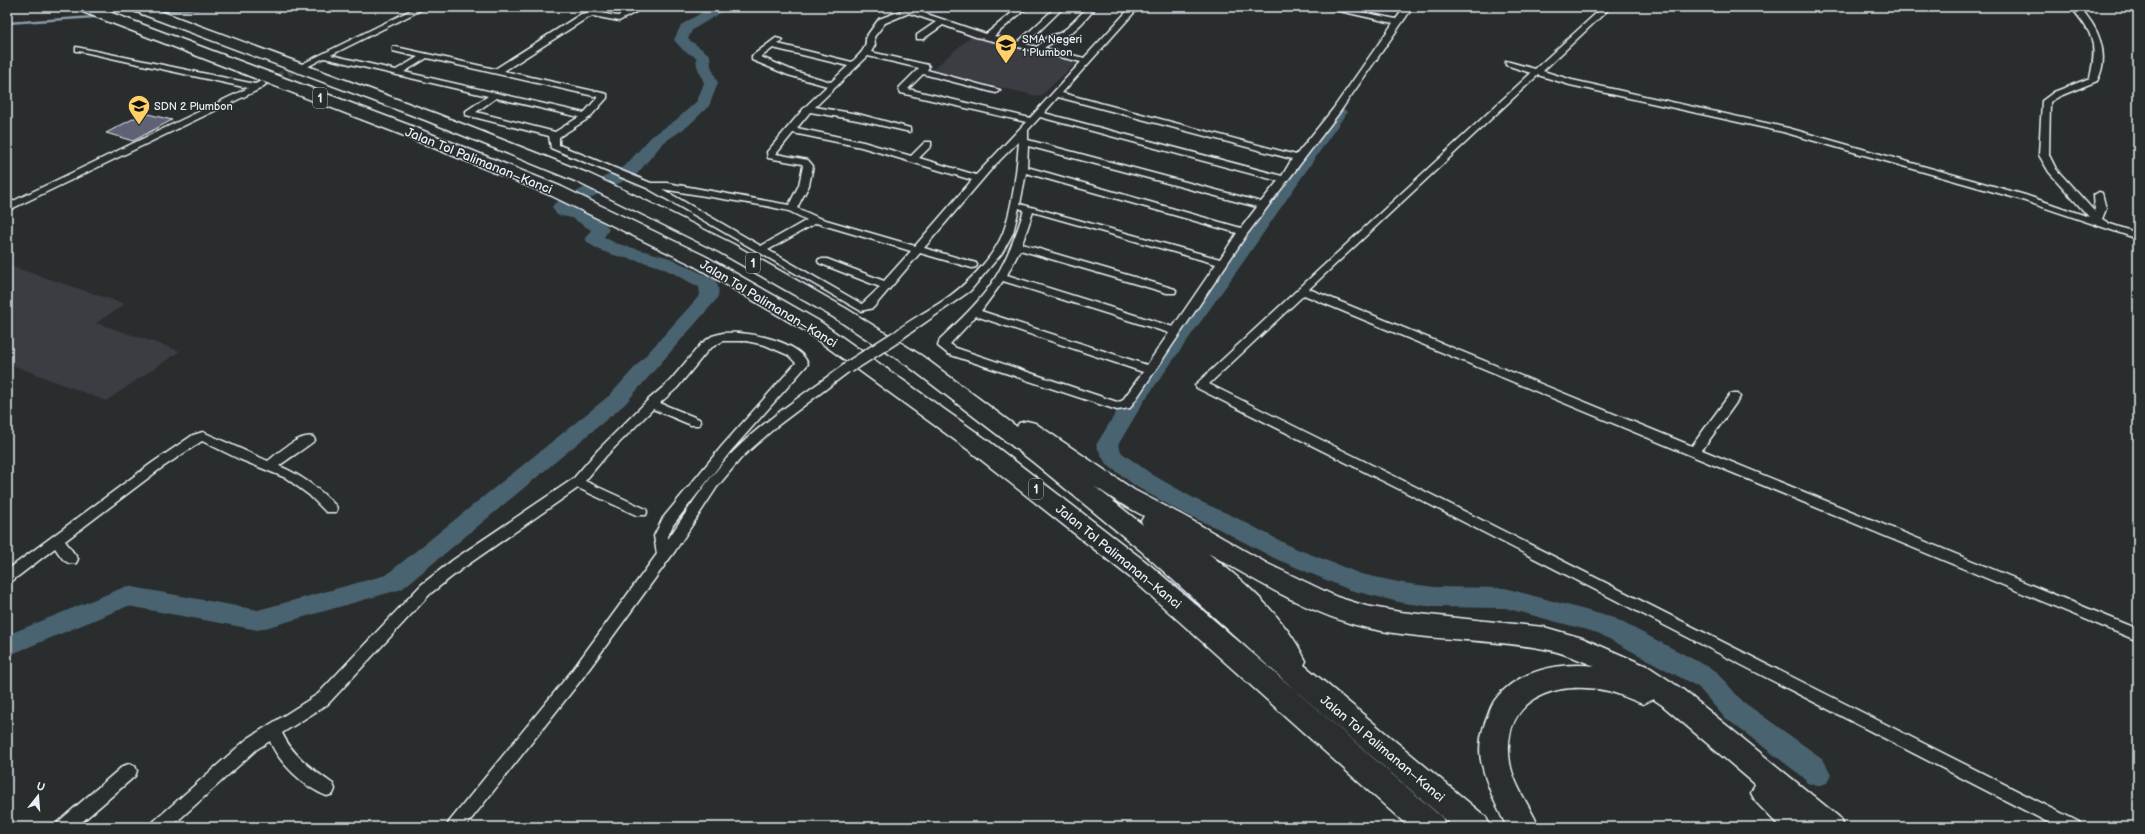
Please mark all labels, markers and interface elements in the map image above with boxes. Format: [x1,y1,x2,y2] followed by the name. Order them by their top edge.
[993,32,1019,65] school or university icon: SMA Negeri 1 Plumbon
[1022,33,1082,59] place label: SMA Negeri 1 Plumbon
[313,88,327,108] road number: 1
[126,93,152,126] school or university icon: SDN 2 Plumbon
[154,100,233,113] place label: SDN 2 Plumbon
[403,124,555,198] street label: Jalan Tol Palimanan–Kanci
[746,253,760,273] road number: 1
[697,256,840,351] street label: Jalan Tol Palimanan–Kanci
[1029,479,1043,499] road number: 1
[1052,501,1185,612] street label: Jalan Tol Palimanan–Kanci
[1317,692,1448,805] street label: Jalan Tol Palimanan–Kanci
[18,776,58,816] north arrow
[35,780,47,794] text: U

